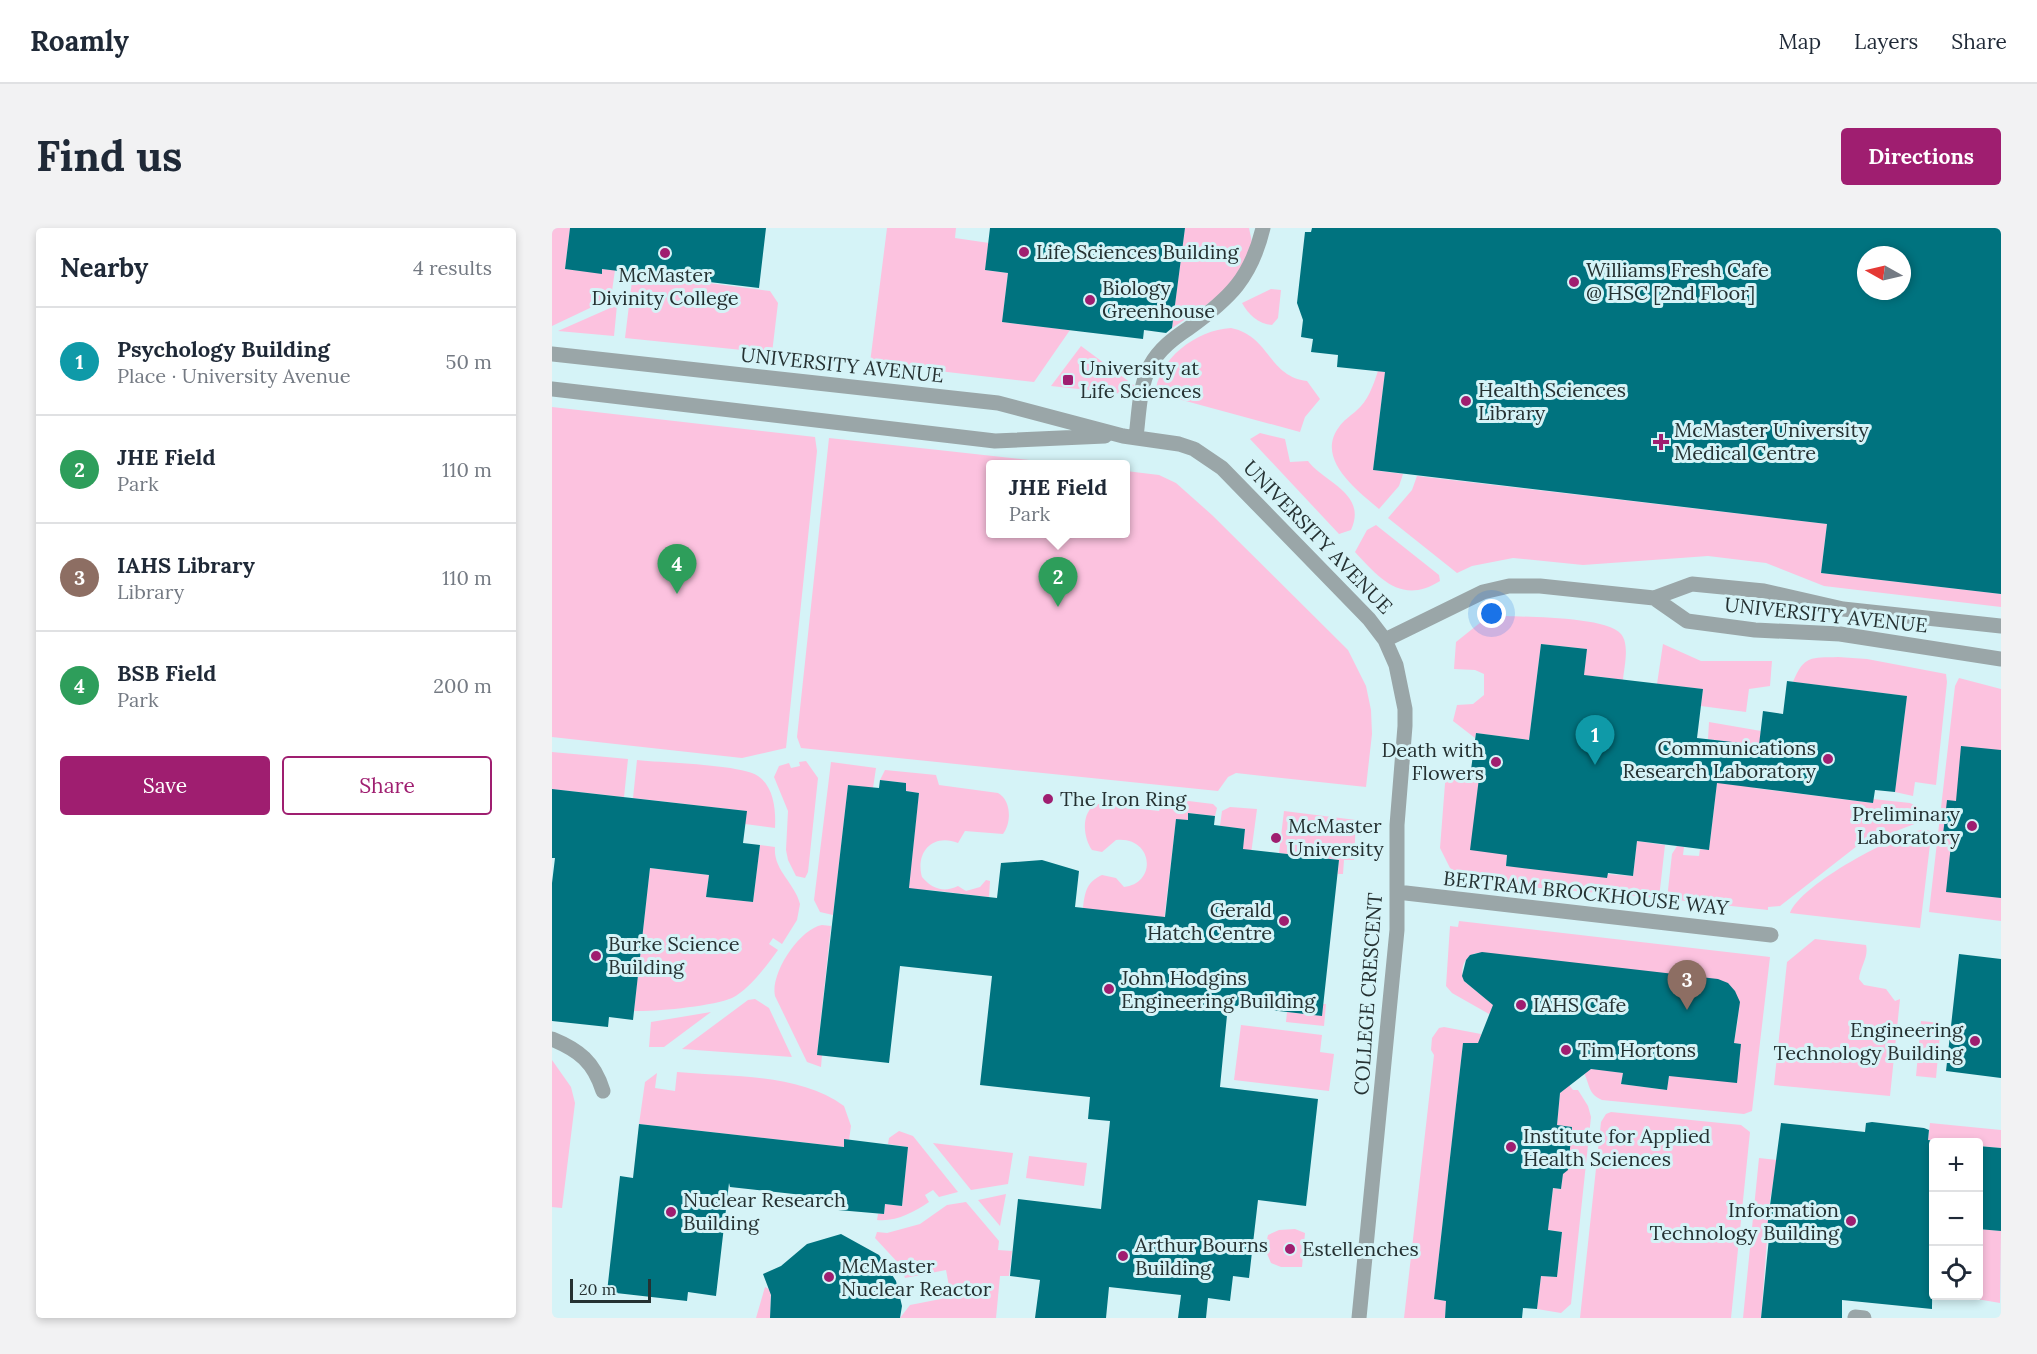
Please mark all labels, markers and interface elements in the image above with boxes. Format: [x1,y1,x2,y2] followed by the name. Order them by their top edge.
[30,23,129,59] text: Roamly
[1778,28,1821,55] text: Map
[1854,28,1918,55] text: Layers
[1951,28,2007,55] text: Share
[1841,128,2001,185] button: Directions
[36,129,182,183] text: Find us
[1036,239,1239,264] place label: Life Sciences Building
[1017,245,1031,259] marker: Life Sciences Building
[658,246,672,260] marker: McMaster Divinity College
[1857,246,1911,300] north arrow
[60,251,148,284] text: Nearby
[413,255,492,280] text: 4 results
[1586,257,1769,305] place label: Williams Fresh Cafe @ HSC [2nd Floor]
[591,262,739,310] place label: McMaster Divinity College
[1102,275,1215,323] place label: Biology Greenhouse
[1567,275,1581,289] marker: Williams Fresh Cafe @ HSC [2nd Floor]
[1083,293,1097,307] marker: Biology Greenhouse
[117,335,330,363] text: Psychology Building
[739,341,945,388] street label: UNIVERSITY AVENUE
[75,349,84,374] text: 1
[446,349,492,374] text: 50 m
[1080,355,1201,403] place label: University at Life Sciences
[117,363,351,388] text: Place · University Avenue
[1061,373,1075,387] marker: University at Life Sciences
[1478,377,1626,425] place label: Health Sciences Library
[1459,394,1473,408] marker: Health Sciences Library
[1674,417,1869,465] place label: McMaster University Medical Centre
[1652,433,1670,451] marker: McMaster University Medical Centre
[117,443,216,471] text: JHE Field
[1238,455,1398,619] street label: UNIVERSITY AVENUE
[74,457,85,482] text: 2
[442,457,492,482] text: 110 m
[986,460,1130,538] popup
[117,471,159,496] text: Park
[1009,473,1107,501] text: JHE Field
[1009,501,1050,526] text: Park
[658,544,696,594] pin: 4
[117,551,255,579] text: IAHS Library
[1038,558,1078,607] pin: 2
[74,565,85,590] text: 3
[442,565,492,590] text: 110 m
[117,579,184,604] text: Library
[1723,591,1929,638] street label: UNIVERSITY AVENUE
[1477,599,1506,628] your location
[117,659,216,687] text: BSB Field
[74,673,85,698] text: 4
[433,673,492,698] text: 200 m
[117,687,159,712] text: Park
[1576,716,1614,765] pin: 1
[1623,735,1816,783] place label: Communications Research Laboratory
[1381,737,1484,785] place label: Death with Flowers
[1821,752,1835,766] marker: Communications Research Laboratory
[1489,755,1503,769] marker: Death with Flowers
[60,756,270,815] button: Save
[282,756,492,815] button: Share
[1060,786,1187,811] place label: The Iron Ring
[1041,792,1055,806] marker: The Iron Ring
[1852,801,1960,849] place label: Preliminary Laboratory
[1288,813,1384,861] place label: McMaster University
[1965,819,1979,833] marker: Preliminary Laboratory
[1269,831,1283,845] marker: McMaster University
[1442,865,1730,920] street label: BERTRAM BROCKHOUSE WAY
[1348,892,1387,1096] street label: COLLEGE CRESCENT
[1147,897,1272,945] place label: Gerald Hatch Centre
[1277,914,1291,928] marker: Gerald Hatch Centre
[608,931,740,979] place label: Burke Science Building
[589,949,603,963] marker: Burke Science Building
[1668,960,1706,1010] pin: 3
[1120,965,1316,1013] place label: John Hodgins Engineering Building
[1102,982,1116,996] marker: John Hodgins Engineering Building
[1533,992,1626,1017] place label: IAHS Cafe
[1514,998,1528,1012] marker: IAHS Cafe
[1773,1017,1964,1065] place label: Engineering Technology Building
[1968,1034,1982,1048] marker: Engineering Technology Building
[1578,1037,1696,1062] place label: Tim Hortons
[1559,1043,1573,1057] marker: Tim Hortons
[1523,1123,1711,1171] place label: Institute for Applied Health Sciences
[1929,1138,1983,1300] map controls
[1929,1138,1983,1192] button: +
[1504,1140,1518,1154] marker: Institute for Applied Health Sciences
[683,1187,846,1235] place label: Nuclear Research Building
[1929,1192,1983,1246] button: −
[1649,1197,1840,1245] place label: Information Technology Building
[664,1205,678,1219] marker: Nuclear Research Building
[1844,1214,1858,1228] marker: Information Technology Building
[1134,1232,1268,1280] place label: Arthur Bourns Building
[1302,1236,1419,1261] place label: Estellenches
[1283,1242,1297,1256] marker: Estellenches
[1929,1246,1983,1300] button: locate
[1116,1249,1130,1263] marker: Arthur Bourns Building
[841,1253,992,1301] place label: McMaster Nuclear Reactor
[822,1270,836,1284] marker: McMaster Nuclear Reactor
[570,1276,651,1304] scale bar
[579,1279,616,1299] text: 20 m

